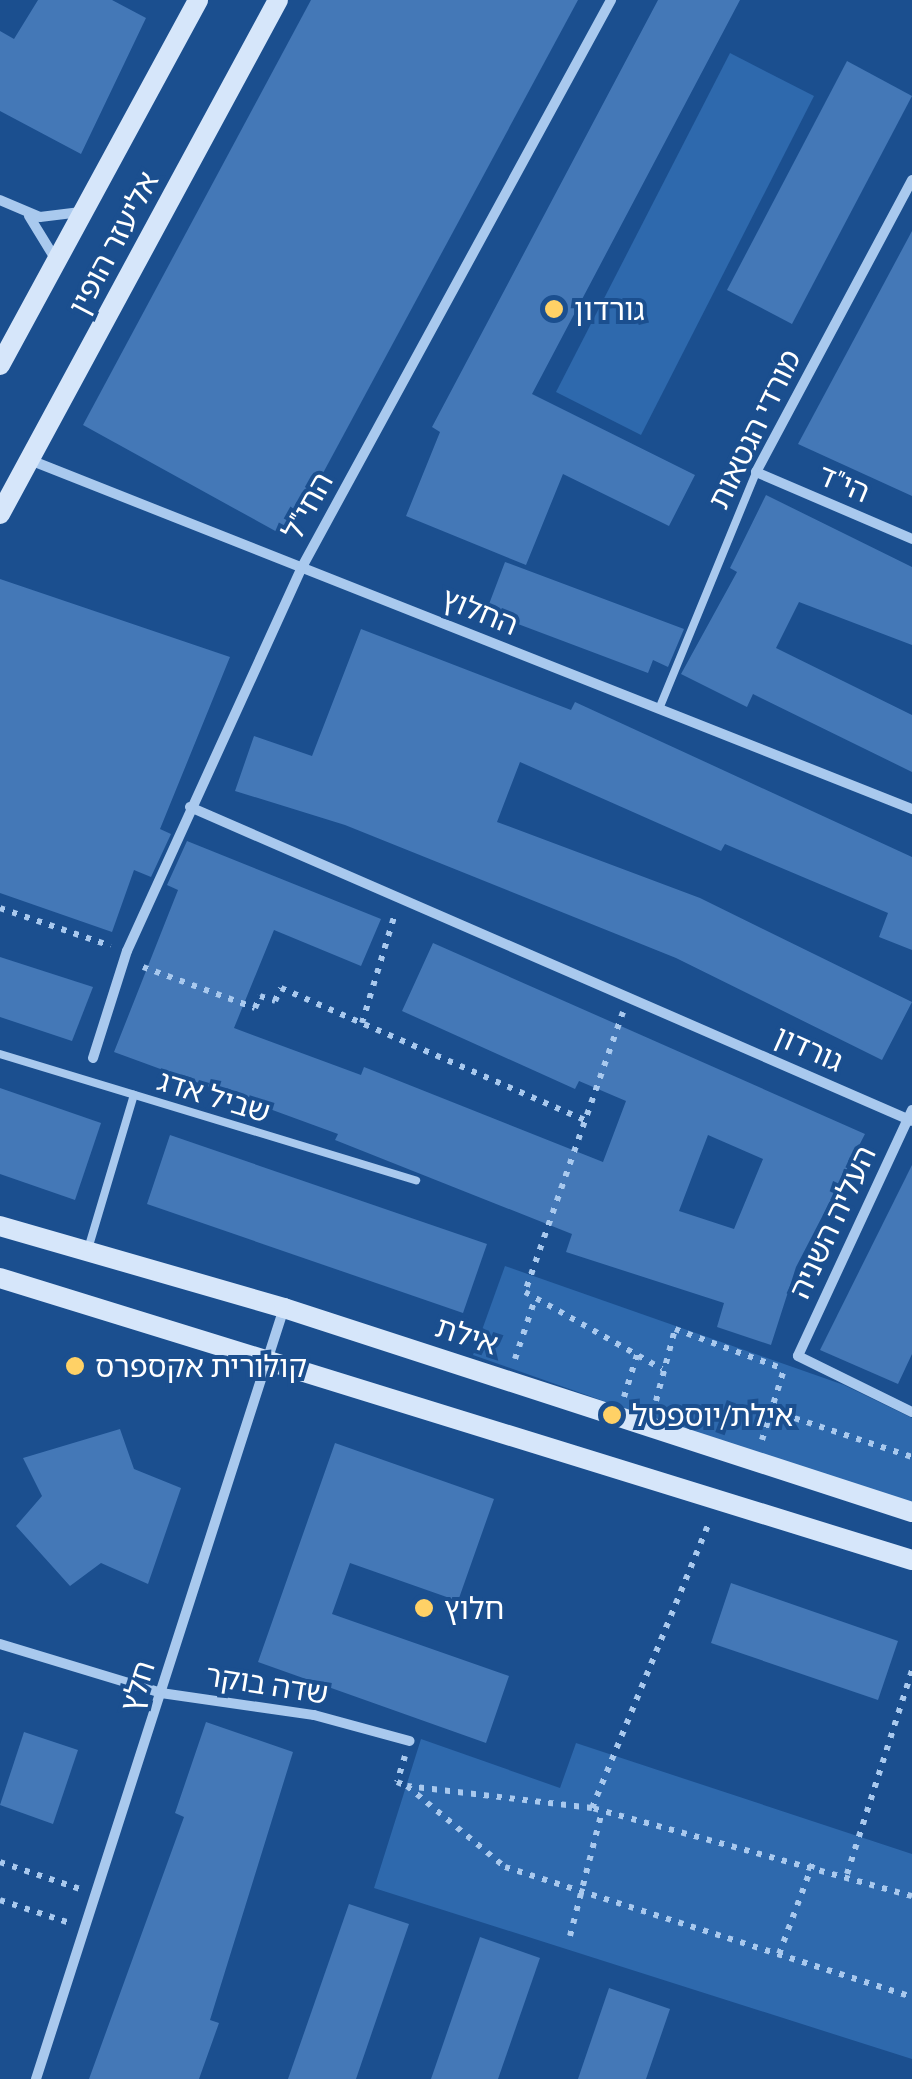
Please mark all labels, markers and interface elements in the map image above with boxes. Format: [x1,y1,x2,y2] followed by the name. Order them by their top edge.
[60,165,166,321] street label: אליעזר הופין
[574,291,645,327] place label: גורדון
[543,298,565,320] marker: גורדון
[700,344,808,514] street label: מורדי הגטאות
[813,456,875,510] street label: הי"ד
[274,466,340,546] street label: החי"ל
[437,579,523,643] street label: החלוץ
[769,1017,849,1079] street label: גורדון
[153,1062,275,1130] street label: שביל אדג
[781,1140,883,1304] street label: העליה השניה
[431,1308,503,1362] street label: אילת
[95,1348,307,1384] place label: קולורית אקספרס
[64,1355,86,1377] marker: קולורית אקספרס
[632,1397,793,1433] place label: אילת/יוספטל
[601,1404,623,1426] marker: אילת/יוספטל
[444,1590,504,1626] place label: חלוץ
[413,1597,435,1619] marker: חלוץ
[112,1656,162,1716] street label: חלץ
[203,1657,331,1711] street label: שדה בוקר

